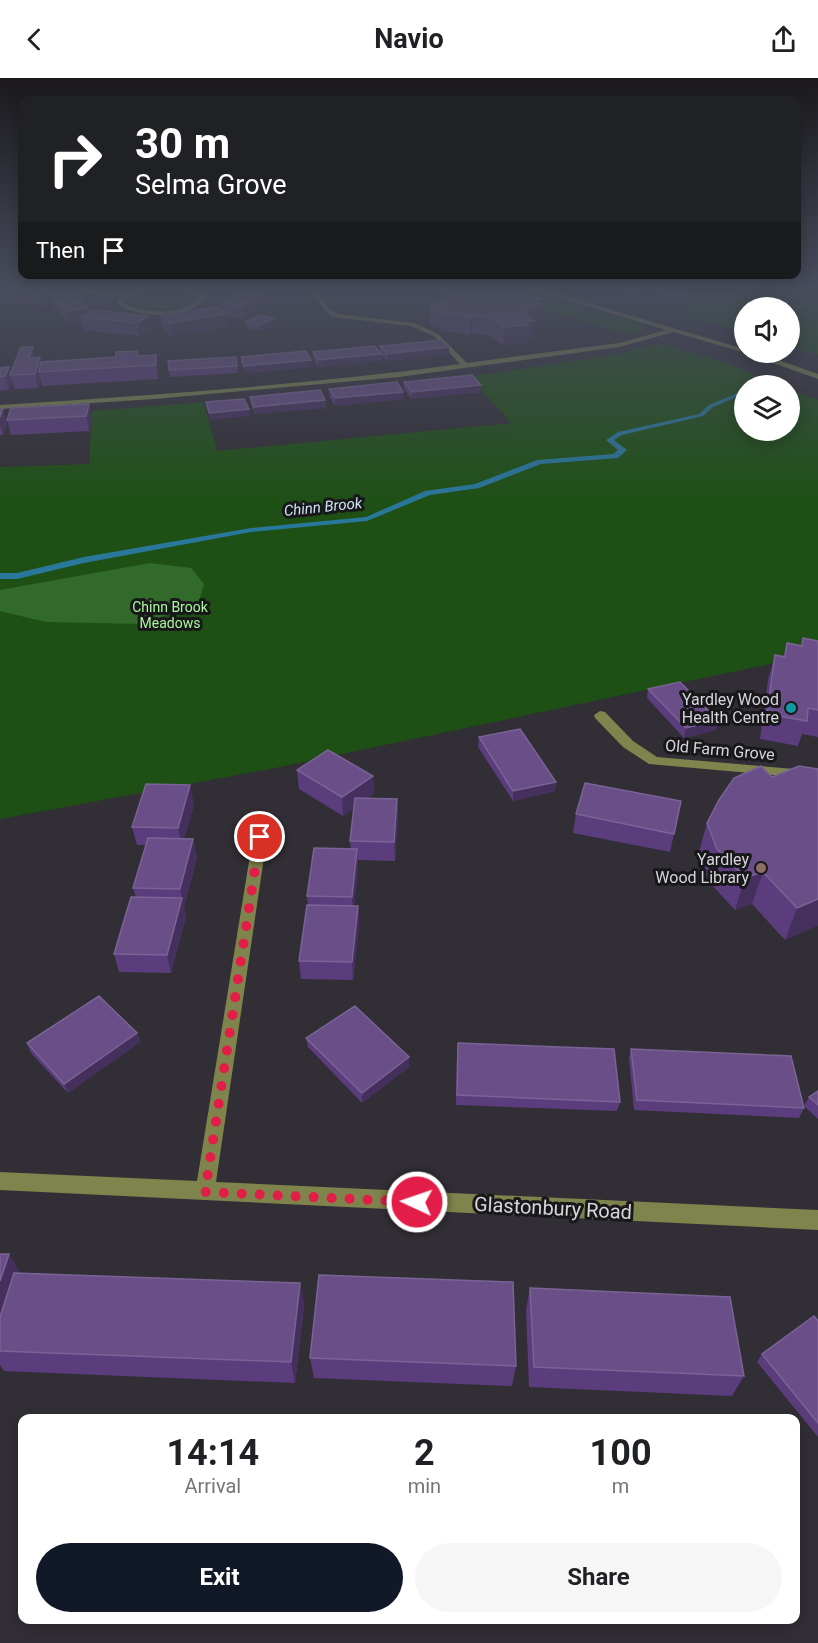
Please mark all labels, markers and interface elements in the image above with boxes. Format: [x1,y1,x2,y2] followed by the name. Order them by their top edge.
[18,23,51,56] icon: back
[374,23,444,55] text: Navio
[767,23,800,56] icon: share
[135,119,230,168] text: 30 m
[36,120,114,198] icon: right
[135,169,287,201] text: Selma Grove
[97,234,130,267] icon: arrive
[36,238,85,263] text: Then
[734,297,800,441] map controls
[734,297,800,363] button: sound
[734,375,800,441] button: layers
[283,494,364,520] water label: Chinn Brook
[132,599,209,631] park label: Chinn Brook Meadows
[682,690,779,727] place label: Yardley Wood Health Centre
[784,701,798,715] marker: Yardley Wood Health Centre
[664,736,776,764] street label: Old Farm Grove
[234,811,285,862] pin
[243,820,276,853] icon: arrive
[655,850,749,887] place label: Yardley Wood Library
[754,861,768,875] marker: Yardley Wood Library
[385,1170,449,1234] position arrow
[473,1192,633,1224] street label: Glastonbury Road
[166,1432,259,1474] text: 14:14
[414,1432,435,1474] text: 2
[590,1432,652,1474] text: 100
[184,1474,241,1498] text: Arrival
[408,1474,441,1498] text: min
[612,1474,629,1498] text: m
[36,1543,403,1612] button: Exit
[415,1543,782,1612] button: Share

